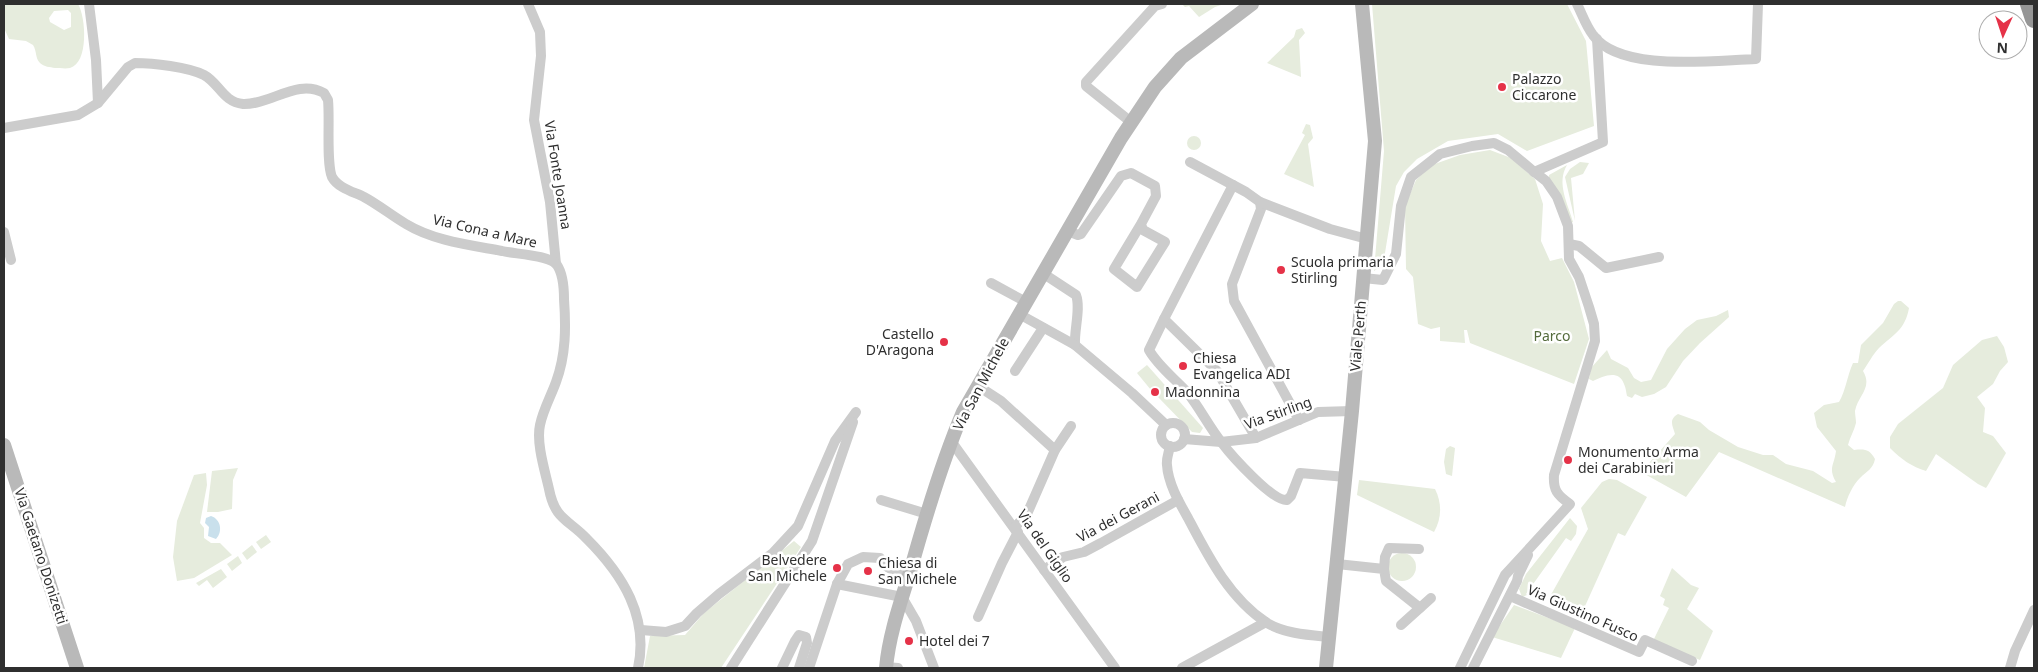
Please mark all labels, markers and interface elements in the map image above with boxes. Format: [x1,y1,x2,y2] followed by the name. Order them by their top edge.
[1978,10,2028,60] north arrow
[1996,39,2008,58] text: N
[1512,69,1576,104] place label: Palazzo Ciccarone
[1496,81,1508,93] marker: Palazzo Ciccarone
[541,119,576,231] street label: Via Fonte Joanna
[431,209,539,252] street label: Via Cona a Mare
[1291,252,1394,287] place label: Scuola primaria Stirling
[1275,264,1287,276] marker: Scuola primaria Stirling
[1345,300,1370,372] street label: Viale Perth
[866,324,934,359] place label: Castello D'Aragona
[1533,326,1571,345] park label: Parco
[948,334,1013,433] street label: Via San Michele
[938,336,950,348] marker: Castello D'Aragona
[1193,348,1291,383] place label: Chiesa Evangelica ADI
[1177,360,1189,372] marker: Chiesa Evangelica ADI
[1165,382,1240,401] place label: Madonnina
[1149,386,1161,398] marker: Madonnina
[1242,392,1314,433] street label: Via Stirling
[1578,442,1699,477] place label: Monumento Arma dei Carabinieri
[1562,454,1574,466] marker: Monumento Arma dei Carabinieri
[10,485,72,626] street label: Via Gaetano Donizetti
[1073,487,1162,546] street label: Via dei Gerani
[1013,505,1078,586] street label: Via del Giglio
[748,550,827,585] place label: Belvedere San Michele
[878,553,957,588] place label: Chiesa di San Michele
[831,562,843,574] marker: Belvedere San Michele
[862,565,874,577] marker: Chiesa di San Michele
[1525,579,1642,646] street label: Via Giustino Fusco
[919,631,990,650] place label: Hotel dei 7
[903,635,915,647] marker: Hotel dei 7

